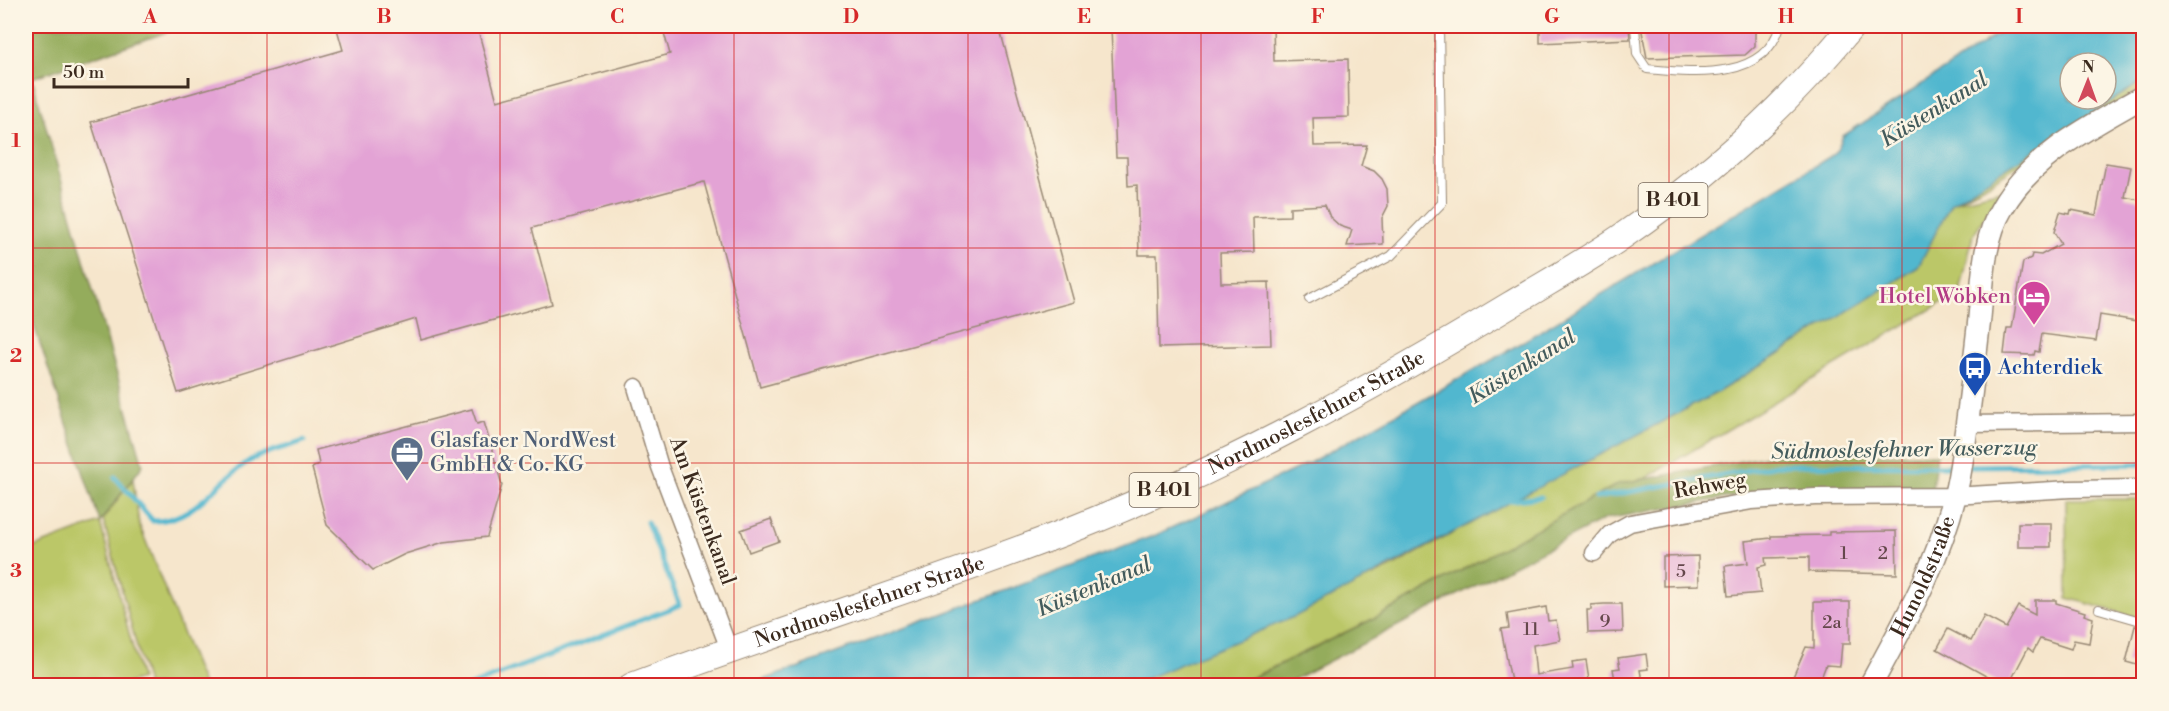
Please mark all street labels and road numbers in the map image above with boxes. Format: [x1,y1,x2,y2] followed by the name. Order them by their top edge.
[1638,183,1708,217] road number: B 401
[1204,345,1430,481] street label: Nordmoslesfehner Straße
[663,432,741,589] street label: Am Küstenkanal
[1672,467,1748,505] street label: Rehweg
[1130,473,1198,507] road number: B 401
[1886,513,1961,642] street label: Hunoldstraße
[751,550,988,654] street label: Nordmoslesfehner Straße

